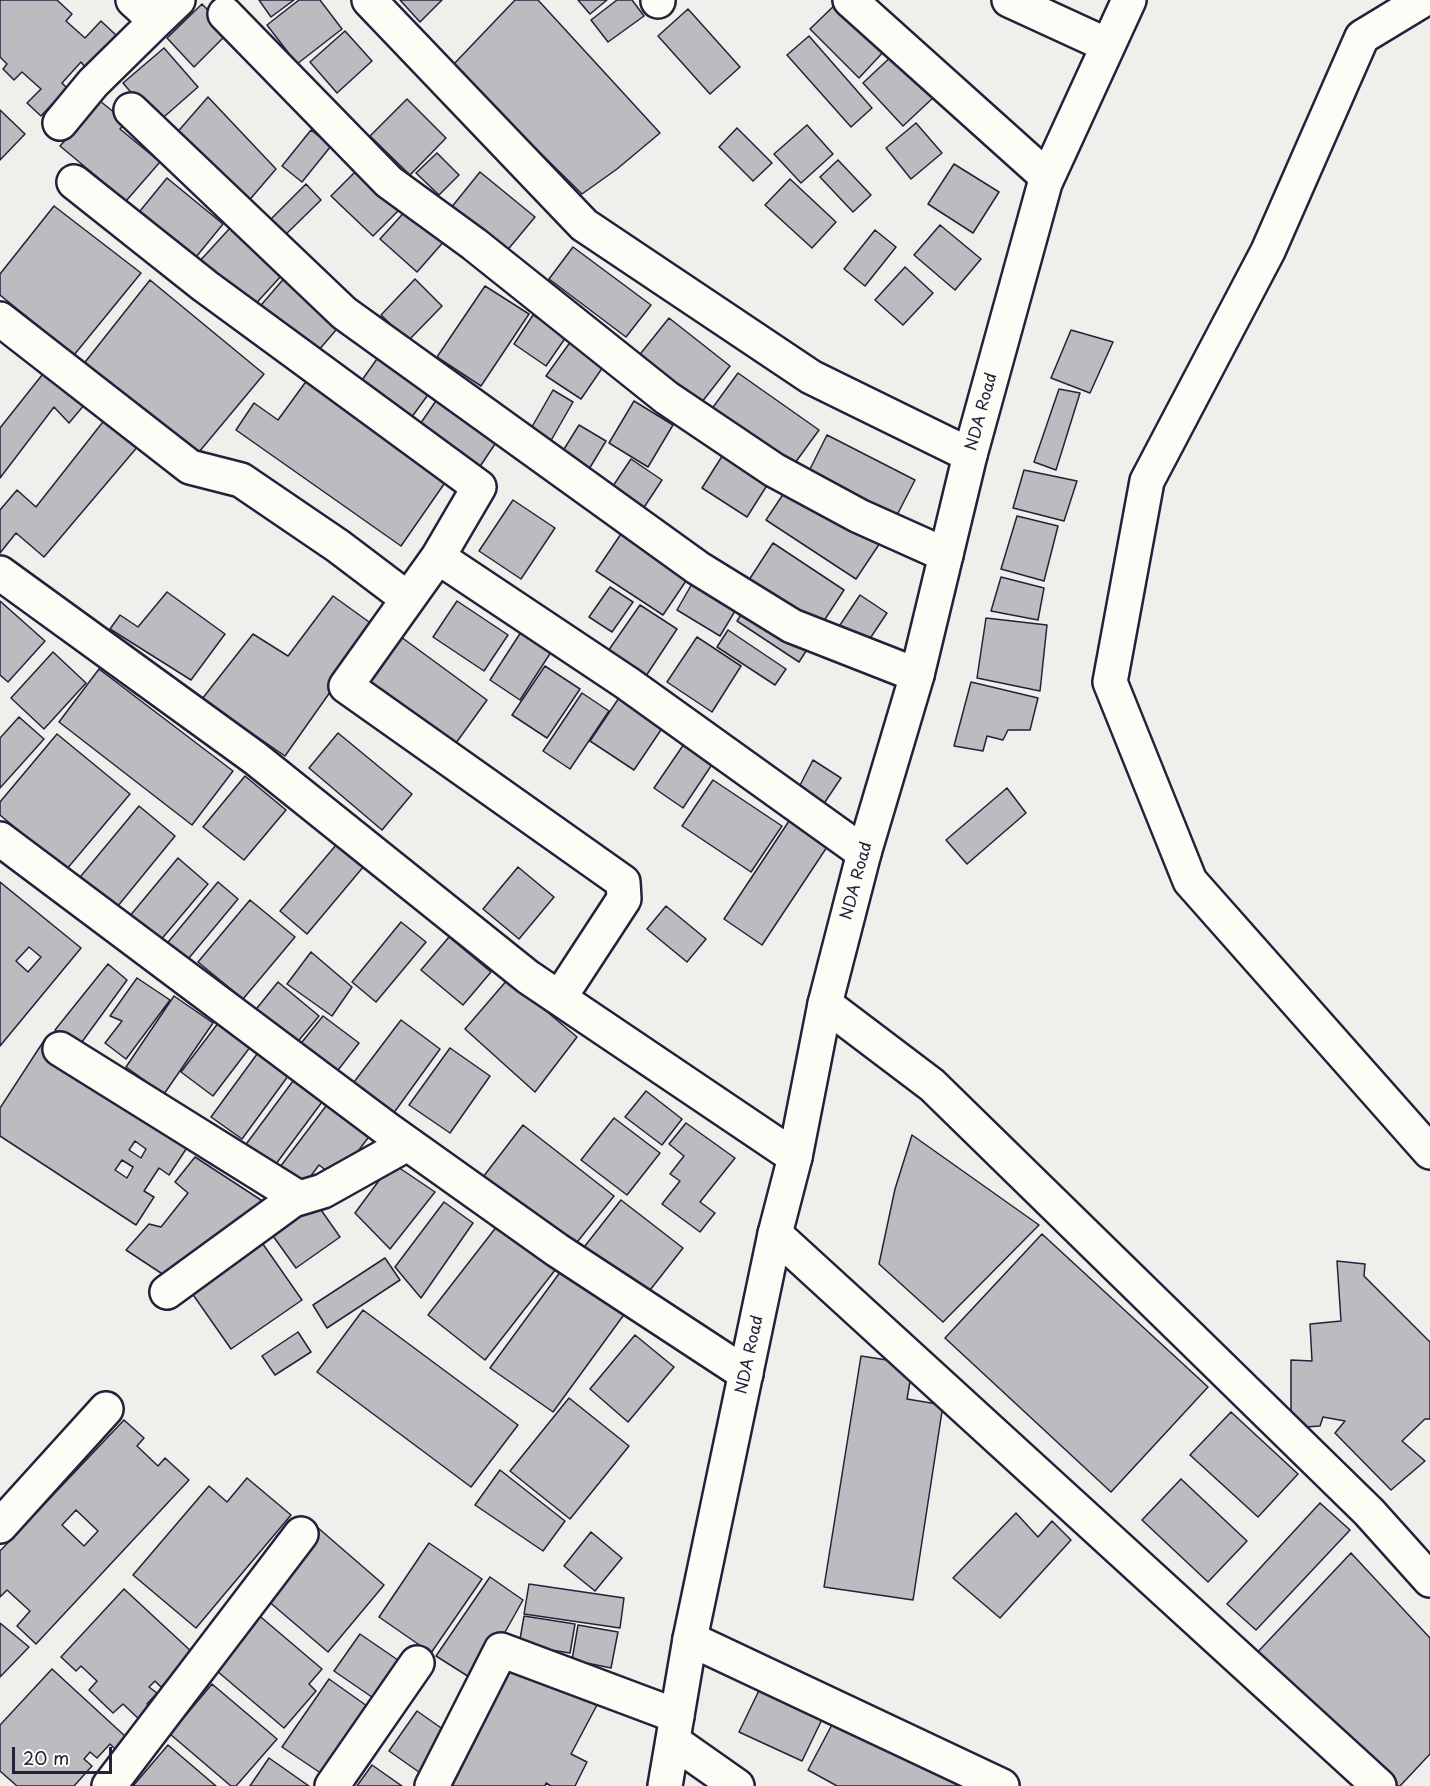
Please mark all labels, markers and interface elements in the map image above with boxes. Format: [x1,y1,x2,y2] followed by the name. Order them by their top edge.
[962,371,1002,453] street label: NDA Road
[837,840,877,922] street label: NDA Road
[732,1314,768,1396] street label: NDA Road
[15,1735,116,1773] scale bar
[23,1744,69,1771] text: 20 m

